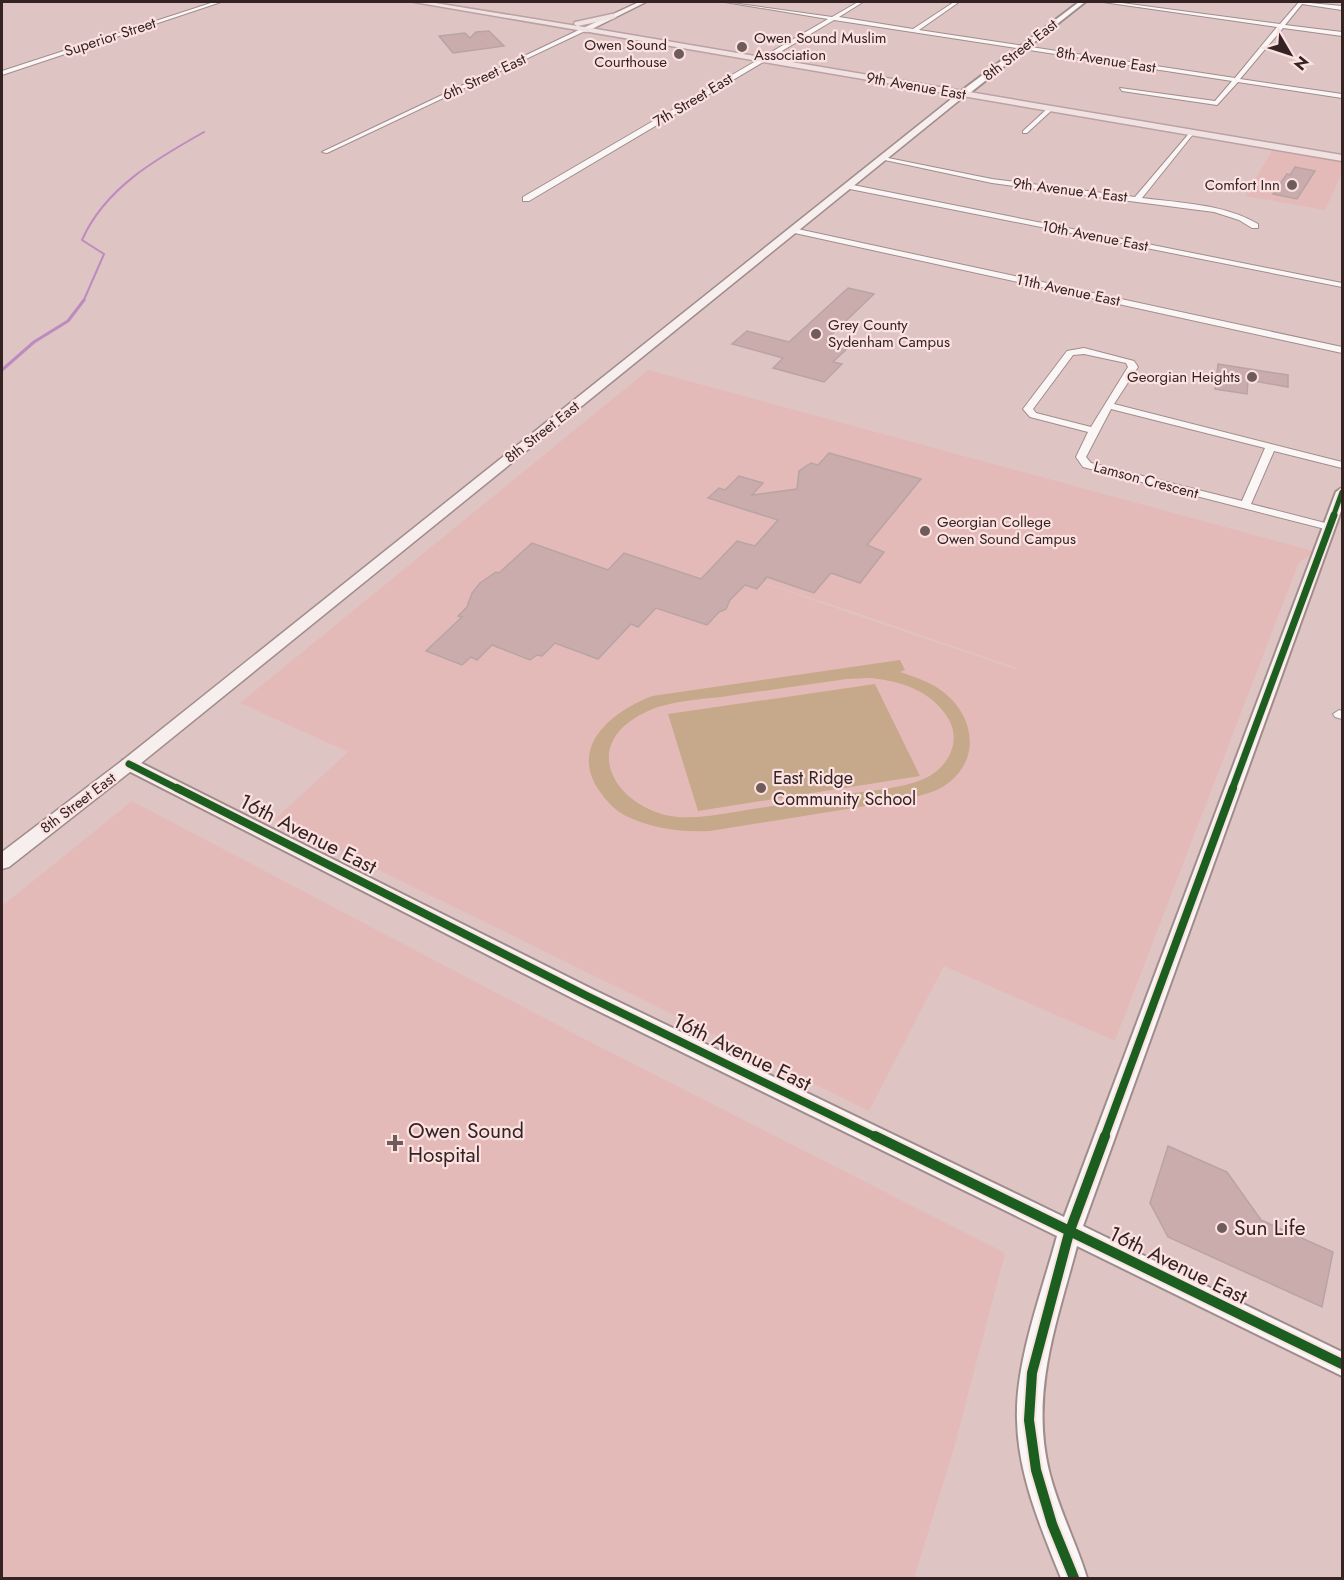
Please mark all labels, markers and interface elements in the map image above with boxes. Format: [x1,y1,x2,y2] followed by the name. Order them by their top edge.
[61,12,159,62] street label: Superior Street
[978,14,1062,86] street label: 8th Street East
[1260,24,1320,84] north arrow
[754,27,886,66] place label: Owen Sound Muslim Association
[584,34,667,73] place label: Owen Sound Courthouse
[735,40,749,54] marker: Owen Sound Muslim Association
[1055,41,1158,79] street label: 8th Avenue East
[672,47,686,61] marker: Owen Sound Courthouse
[439,48,530,106] street label: 6th Street East
[1288,51,1314,75] text: N
[864,66,968,106] street label: 9th Avenue East
[649,67,737,132] street label: 7th Street East
[1011,172,1129,208] street label: 9th Avenue A East
[1205,174,1280,196] place label: Comfort Inn
[1285,178,1299,192] marker: Comfort Inn
[1040,215,1151,257] street label: 10th Avenue East
[1014,268,1122,312] street label: 11th Avenue East
[828,314,950,353] place label: Grey County Sydenham Campus
[809,327,823,341] marker: Grey County Sydenham Campus
[1127,366,1240,388] place label: Georgian Heights
[1245,370,1259,384] marker: Georgian Heights
[500,396,584,468] street label: 8th Street East
[1091,455,1201,505] street label: Lamson Crescent
[937,511,1076,550] place label: Georgian College Owen Sound Campus
[918,524,932,538] marker: Georgian College Owen Sound Campus
[773,765,916,812] place label: East Ridge Community School
[36,767,121,839] street label: 8th Street East
[754,781,768,795] marker: East Ridge Community School
[234,786,382,882] street label: 16th Avenue East
[668,1005,816,1099] street label: 16th Avenue East
[408,1116,524,1170] place label: Owen Sound Hospital
[386,1134,404,1152] marker: Owen Sound Hospital
[1234,1213,1306,1243] place label: Sun Life
[1104,1218,1252,1312] street label: 16th Avenue East
[1215,1221,1229,1235] marker: Sun Life

